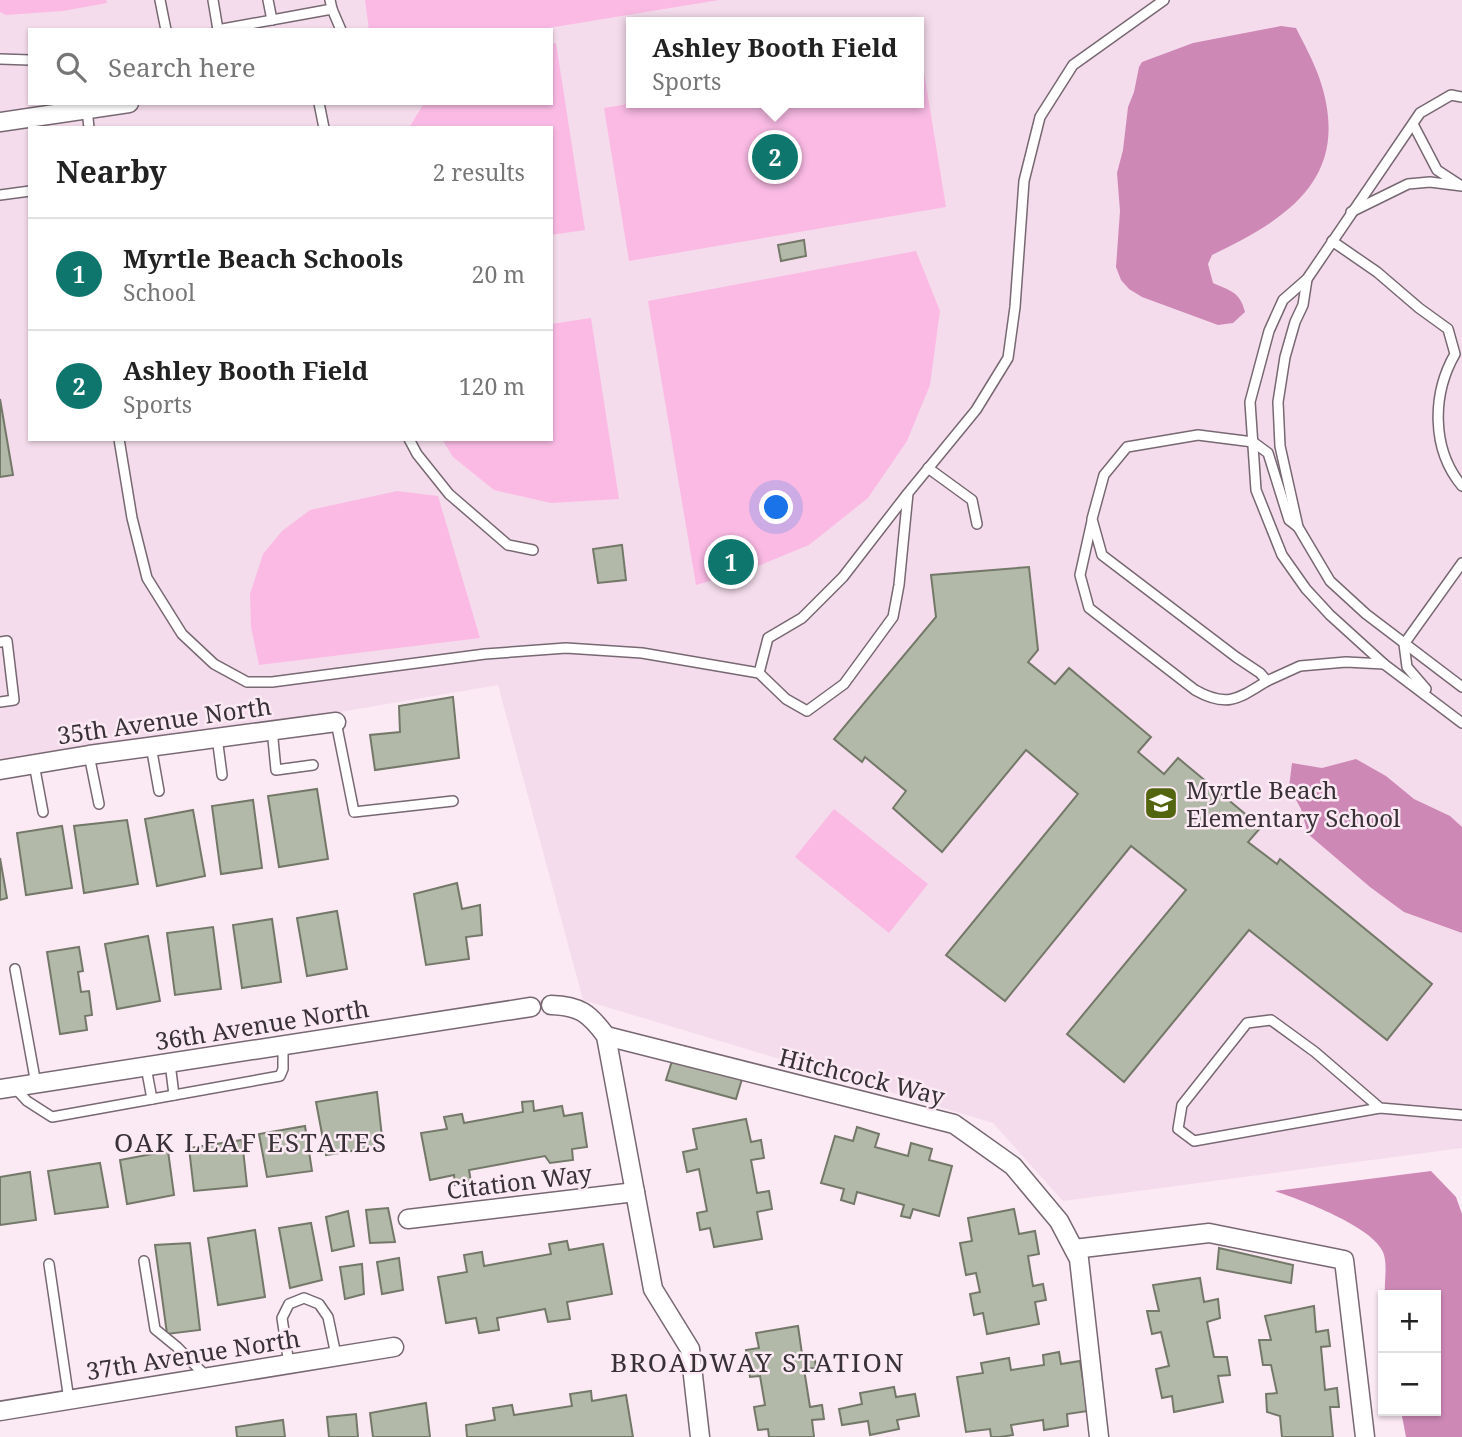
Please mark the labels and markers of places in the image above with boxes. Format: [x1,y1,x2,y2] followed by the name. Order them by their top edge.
[752,131,798,183] pin: 2
[708,536,754,588] pin: 1
[1186,773,1401,834] place label: Myrtle Beach Elementary School
[1142,784,1180,822] school or university icon: Myrtle Beach Elementary School

